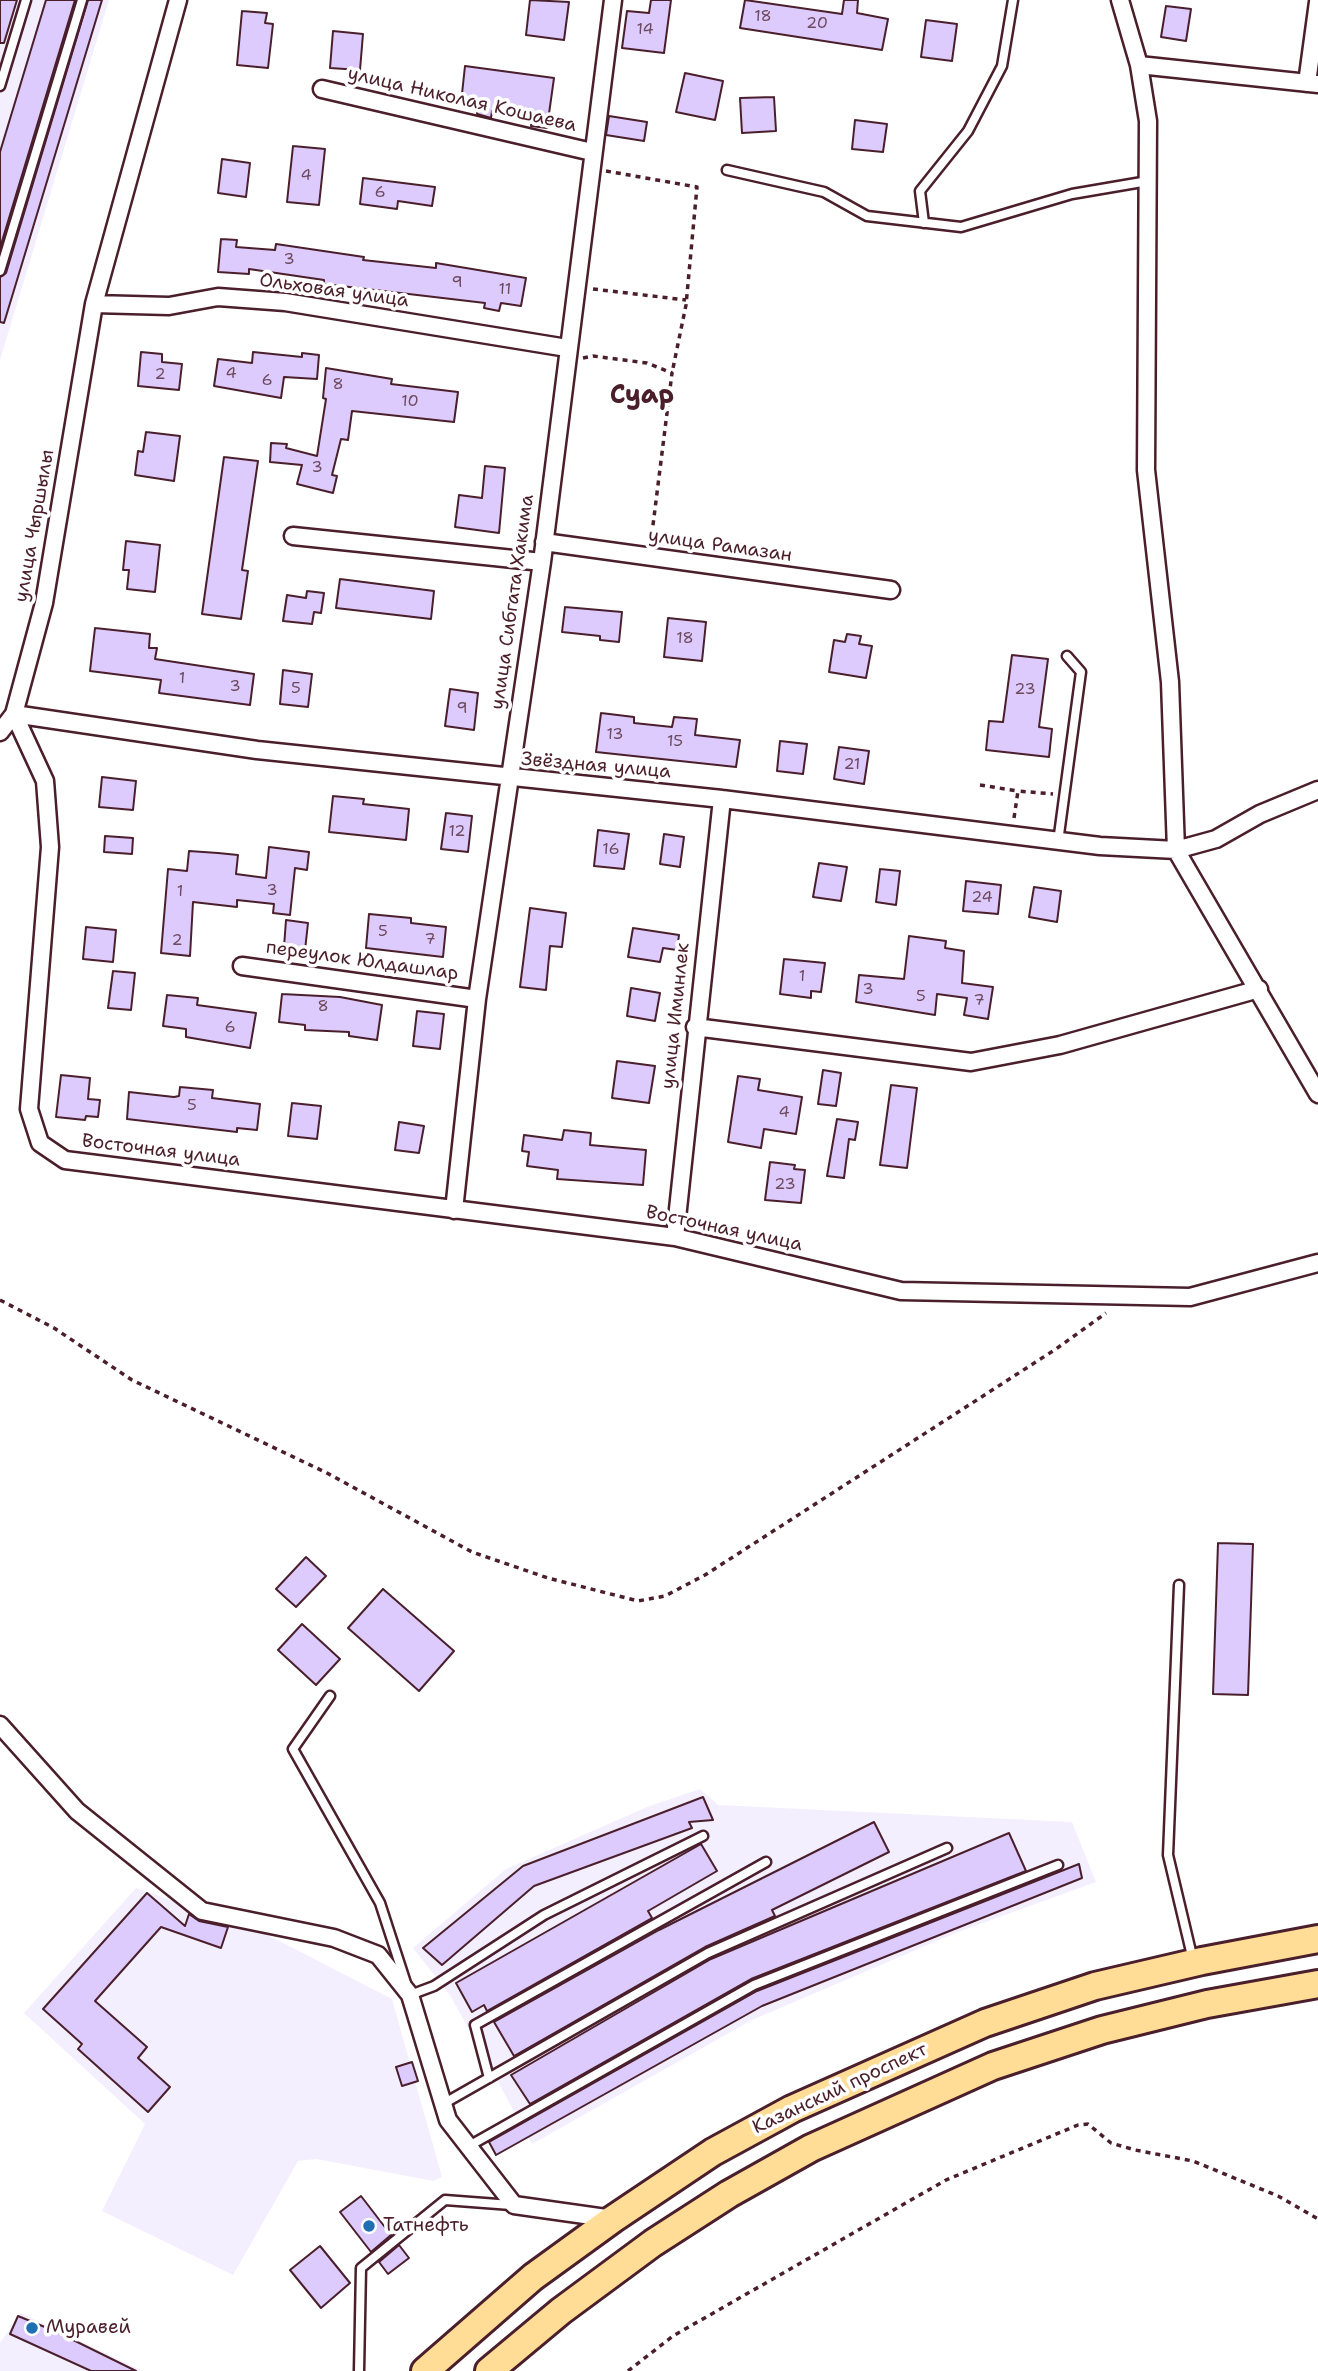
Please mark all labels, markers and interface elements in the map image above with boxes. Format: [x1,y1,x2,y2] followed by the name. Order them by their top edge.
[754,7,772,27] house number: 18
[806,14,828,34] house number: 20
[636,20,654,40] house number: 14
[345,63,579,137] street label: улица Николая Кошаева
[300,166,312,186] house number: 4
[374,183,386,203] house number: 6
[283,250,295,270] house number: 3
[258,269,410,313] street label: Ольховая улица
[451,273,463,293] house number: 9
[499,280,511,300] house number: 11
[225,364,237,384] house number: 4
[154,365,166,385] house number: 2
[261,371,273,391] house number: 6
[332,375,344,395] house number: 8
[610,380,674,412] district label: Суар
[401,392,419,412] house number: 10
[10,448,60,604] street label: улица Чыршылы
[311,458,323,478] house number: 3
[487,493,539,711] street label: улица Сибгата Хакима
[647,525,793,567] street label: улица Рамазан
[676,629,694,649] house number: 18
[179,669,185,689] house number: 1
[229,677,241,697] house number: 3
[291,679,301,699] house number: 5
[1014,680,1036,700] house number: 23
[456,699,468,719] house number: 9
[606,725,624,745] house number: 13
[667,732,683,752] house number: 15
[520,748,672,784] street label: Звёздная улица
[843,755,861,775] house number: 21
[448,822,466,842] house number: 12
[602,840,620,860] house number: 16
[266,881,278,901] house number: 3
[177,882,183,902] house number: 1
[971,888,993,908] house number: 24
[378,922,388,942] house number: 5
[424,930,436,950] house number: 7
[171,931,183,951] house number: 2
[264,936,460,986] street label: переулок Юлдашлар
[657,942,695,1090] street label: улица Иминлек
[799,967,805,987] house number: 1
[862,980,874,1000] house number: 3
[916,987,926,1007] house number: 5
[973,991,985,1011] house number: 7
[317,997,329,1017] house number: 8
[224,1018,236,1038] house number: 6
[187,1096,197,1116] house number: 5
[778,1103,790,1123] house number: 4
[80,1130,242,1172] street label: Восточная улица
[774,1175,796,1195] house number: 23
[644,1201,804,1257] street label: Восточная улица
[749,2039,931,2139] street label: Казанский проспект
[383,2215,469,2237] place label: Татнефть
[361,2218,377,2234] marker: Татнефть
[46,2317,131,2339] place label: Муравей
[24,2320,40,2336] marker: Муравей

